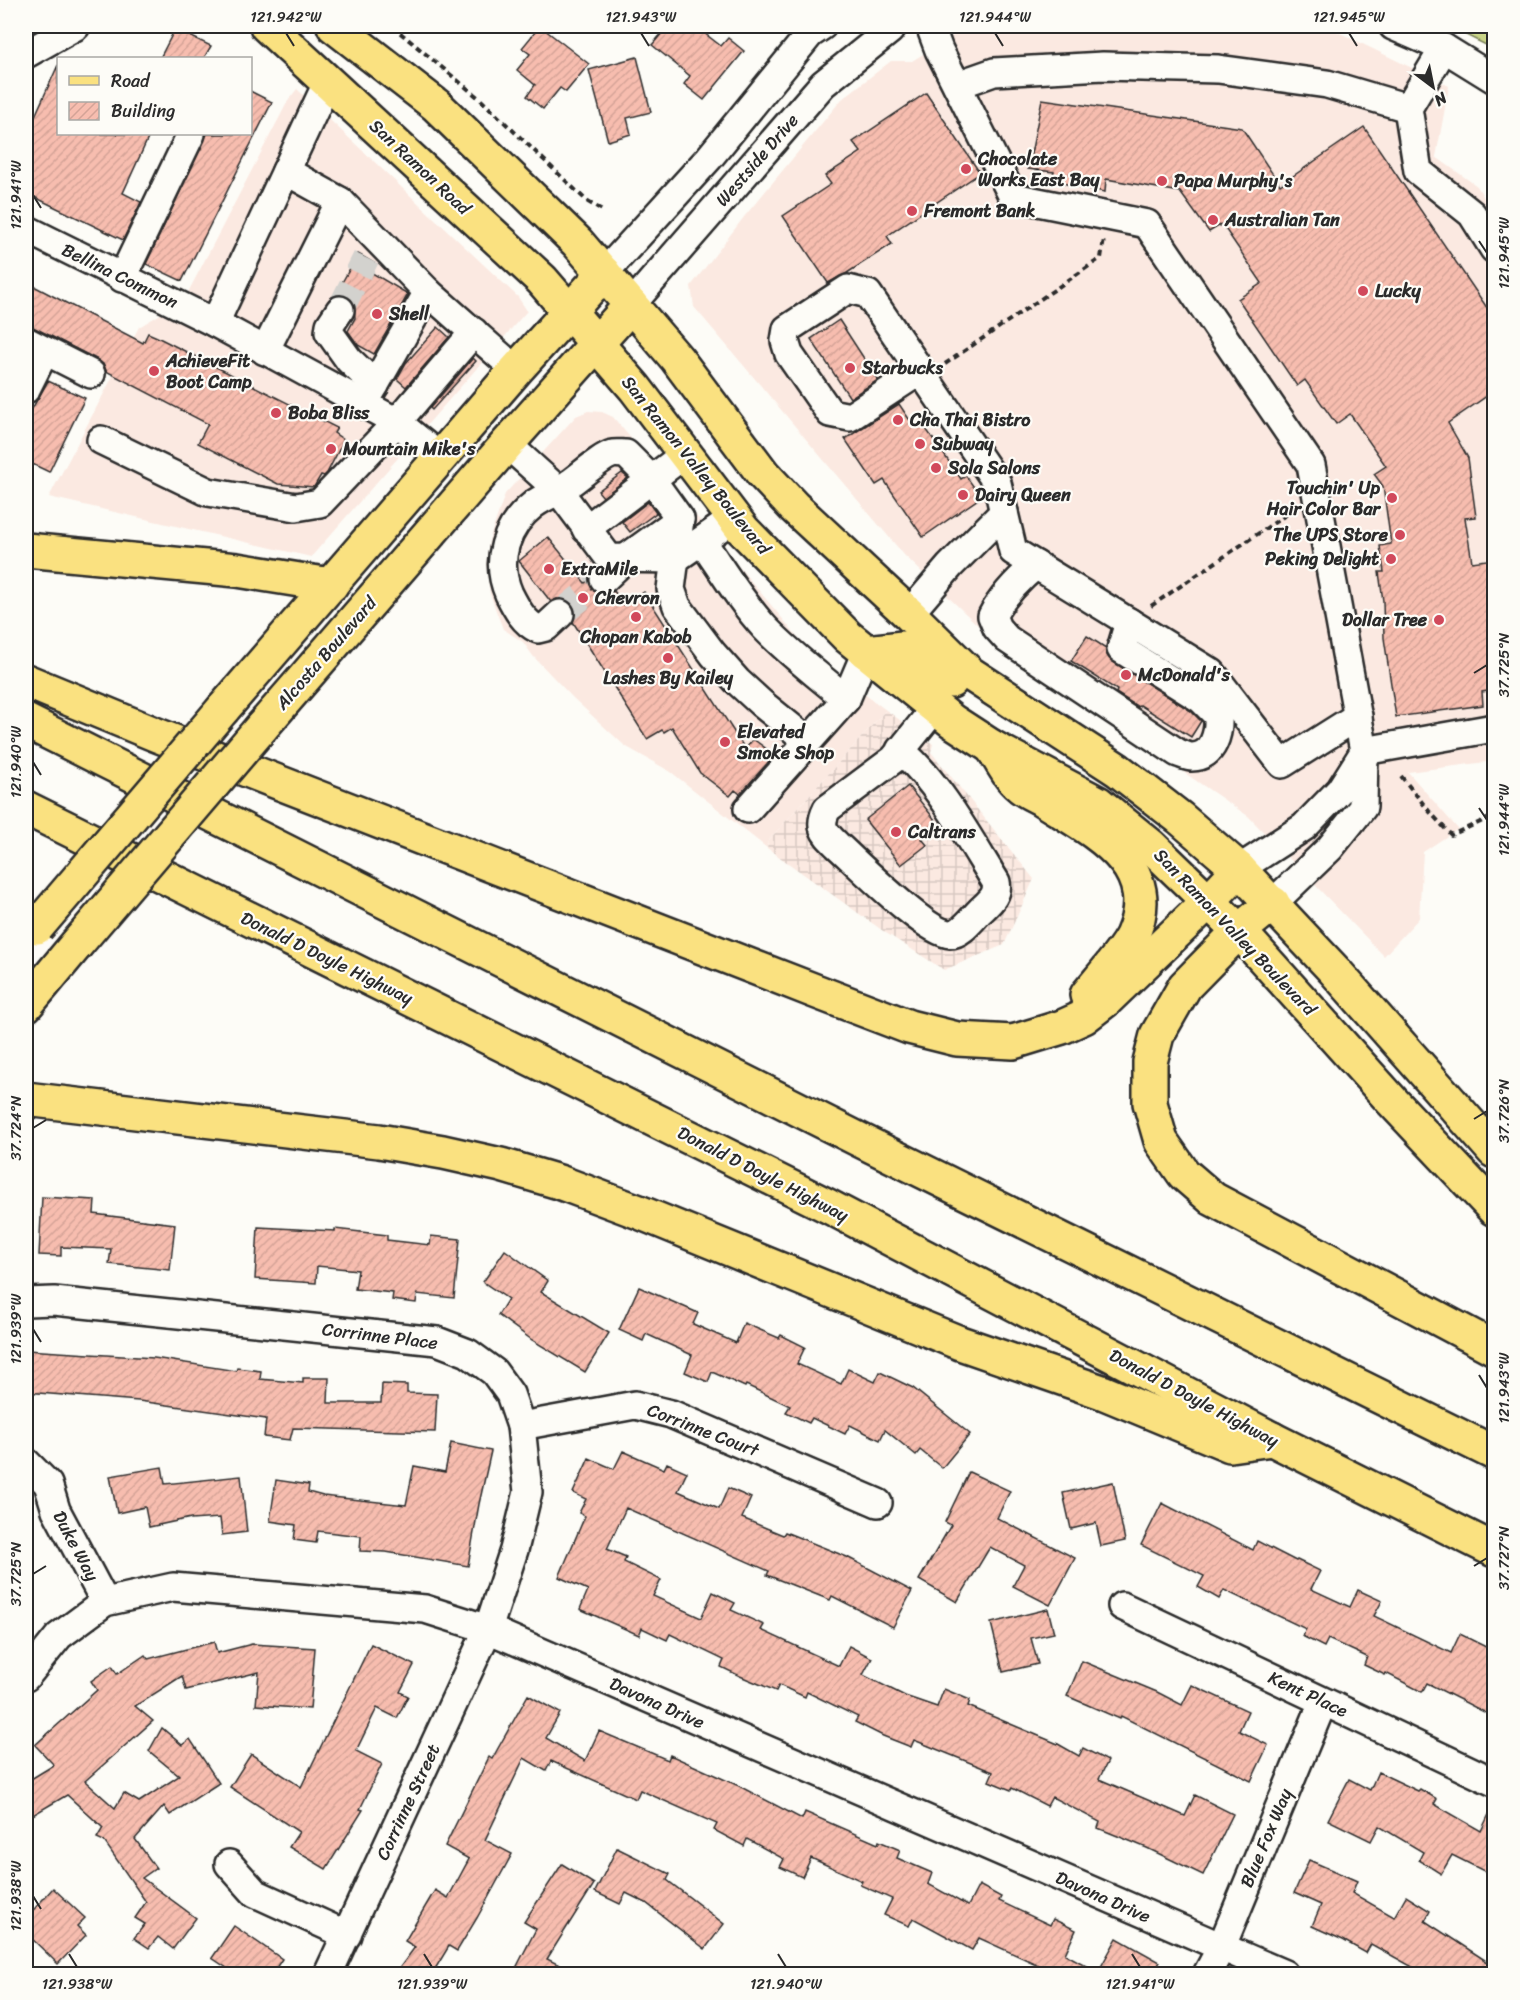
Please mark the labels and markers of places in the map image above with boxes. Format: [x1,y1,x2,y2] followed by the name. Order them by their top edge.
[977,143,1100,196] place label: Chocolate Works East Bay
[959,162,973,176] marker: Chocolate Works East Bay
[1174,165,1293,197] place label: Papa Murphy's
[1155,174,1169,188] marker: Papa Murphy's
[923,195,1036,227] place label: Fremont Bank
[905,204,919,218] marker: Fremont Bank
[1224,204,1340,236] place label: Australian Tan
[1206,213,1220,227] marker: Australian Tan
[1375,275,1422,307] place label: Lucky
[1356,284,1370,298] marker: Lucky
[388,298,430,330] place label: Shell
[370,307,384,321] marker: Shell
[165,345,252,398] place label: AchieveFit Boot Camp
[861,352,943,384] place label: Starbucks
[843,361,857,375] marker: Starbucks
[147,364,161,378] marker: AchieveFit Boot Camp
[288,397,370,429] place label: Boba Bliss
[909,404,1031,436] place label: Cha Thai Bistro
[269,406,283,420] marker: Boba Bliss
[891,413,905,427] marker: Cha Thai Bistro
[931,428,994,460] place label: Subway
[342,433,476,465] place label: Mountain Mike's
[913,437,927,451] marker: Subway
[324,442,338,456] marker: Mountain Mike's
[947,452,1041,484] place label: Sola Salons
[929,461,943,475] marker: Sola Salons
[1266,472,1382,525] place label: Touchin' Up Hair Color Bar
[975,479,1071,511] place label: Dairy Queen
[956,488,970,502] marker: Dairy Queen
[1385,491,1399,505] marker: Touchin' Up Hair Color Bar
[1273,519,1389,551] place label: The UPS Store
[1393,528,1407,542] marker: The UPS Store
[1265,543,1379,575] place label: Peking Delight
[1384,552,1398,566] marker: Peking Delight
[561,553,638,585] place label: ExtraMile
[542,562,556,576] marker: ExtraMile
[594,582,660,614] place label: Chevron
[576,591,590,605] marker: Chevron
[1342,604,1428,636] place label: Dollar Tree
[629,610,643,624] marker: Chopan Kabob
[1432,613,1446,627] marker: Dollar Tree
[579,621,692,653] place label: Chopan Kabob
[661,651,675,665] marker: Lashes By Kailey
[1137,659,1231,691] place label: McDonald's
[603,662,734,694] place label: Lashes By Kailey
[1119,668,1133,682] marker: McDonald's
[736,716,834,769] place label: Elevated Smoke Shop
[718,735,732,749] marker: Elevated Smoke Shop
[907,816,976,848] place label: Caltrans
[889,825,903,839] marker: Caltrans

